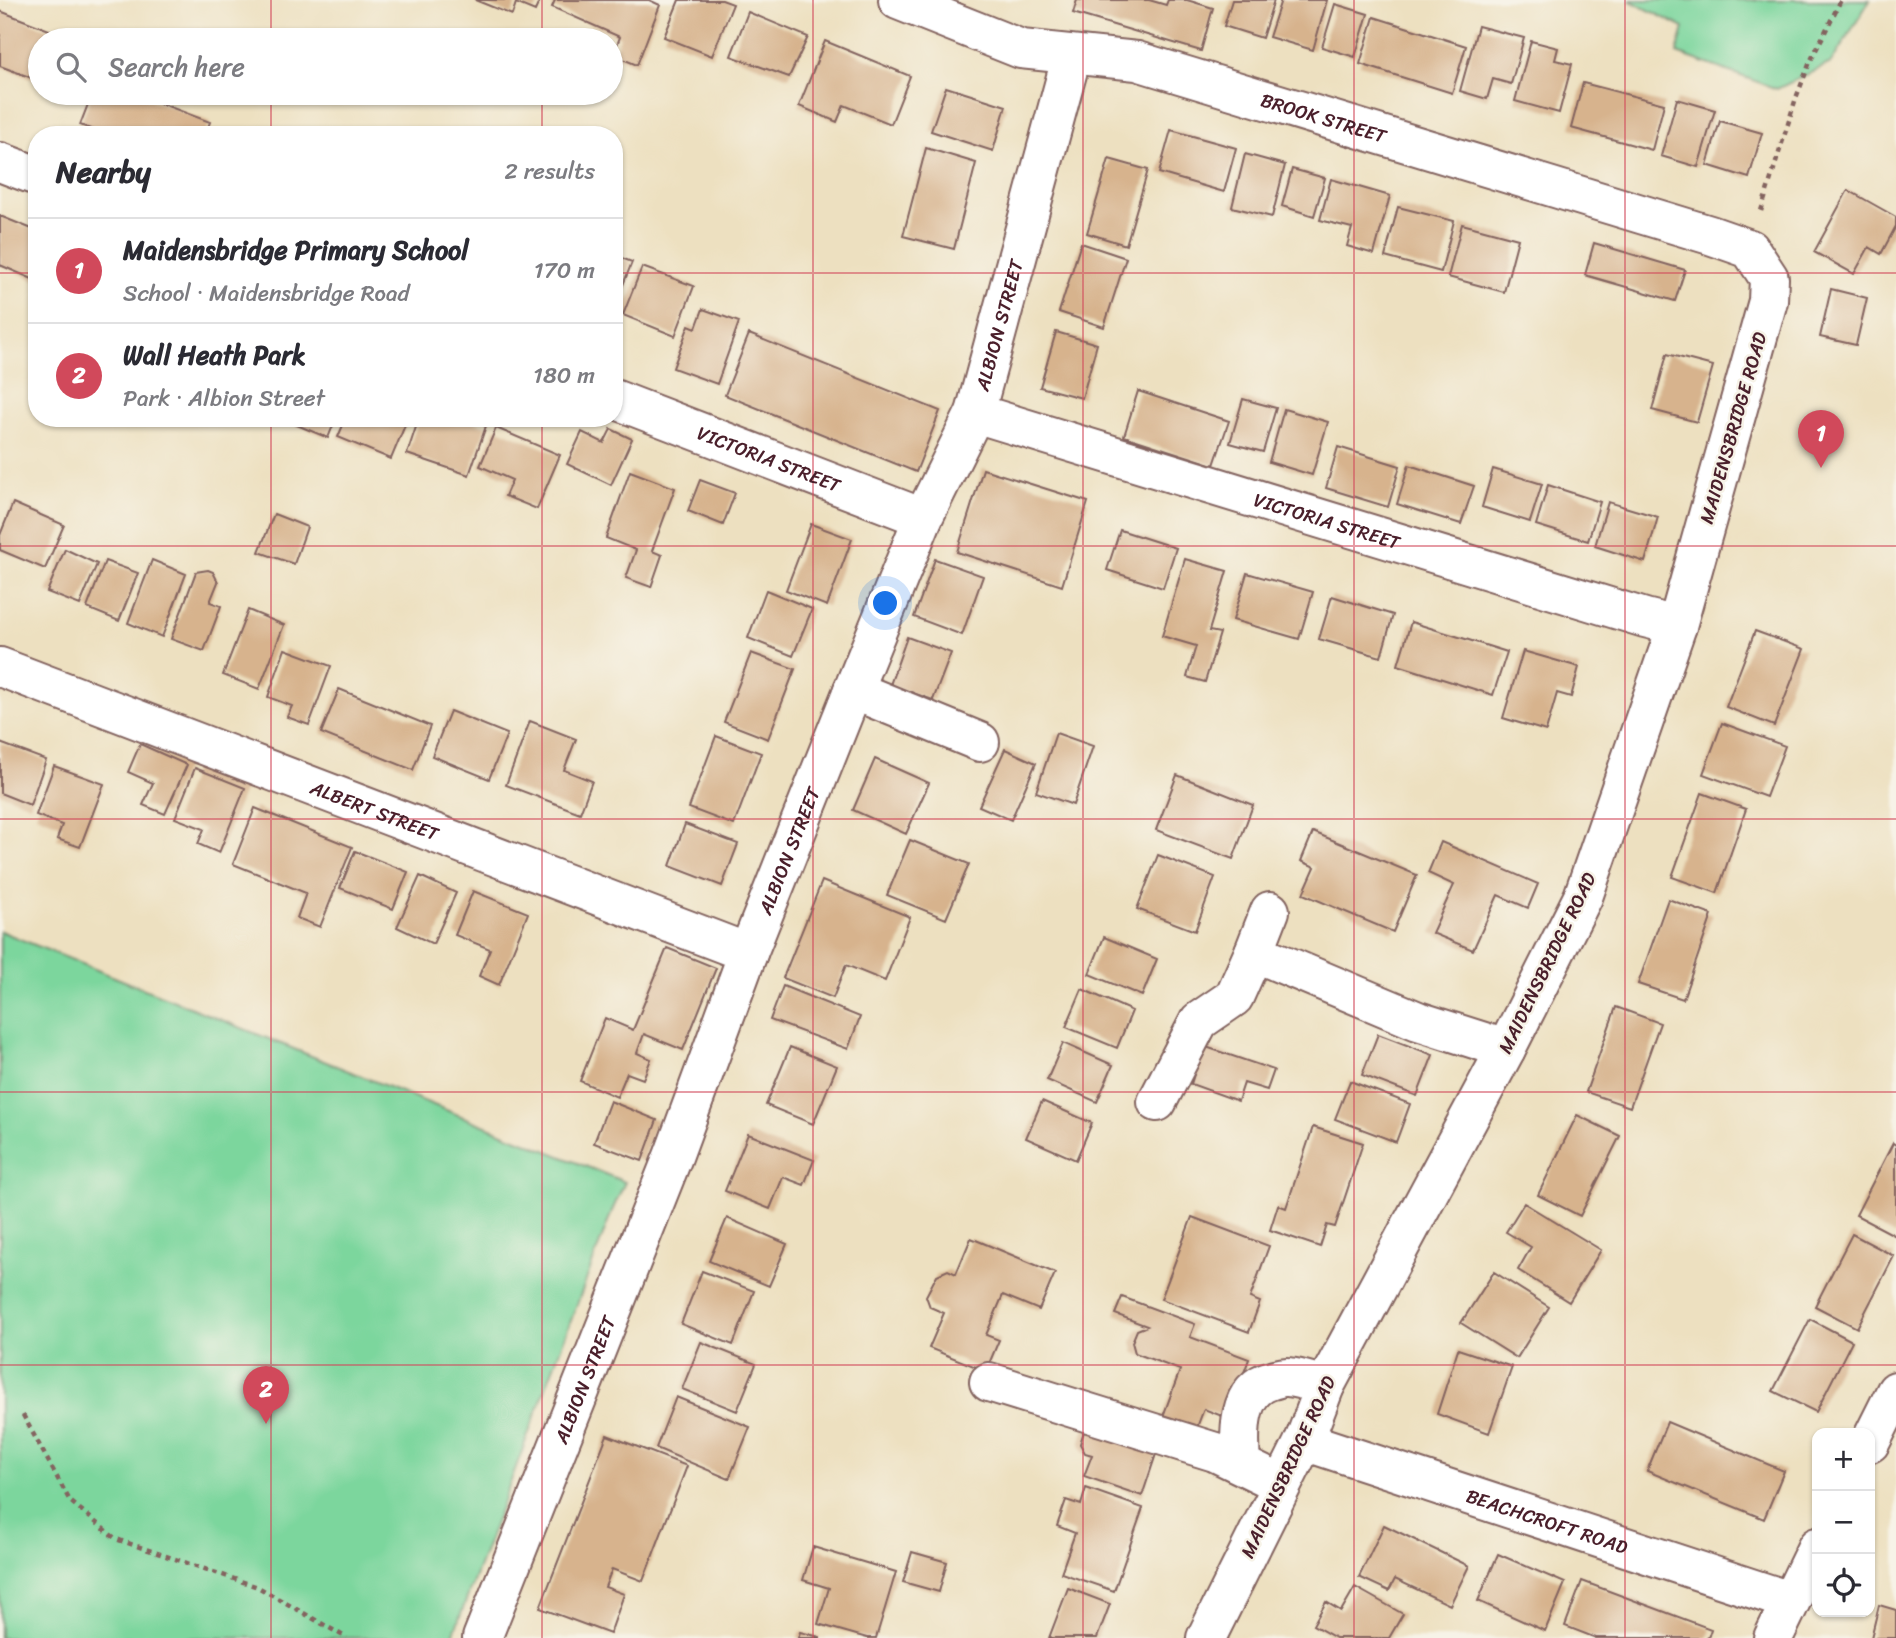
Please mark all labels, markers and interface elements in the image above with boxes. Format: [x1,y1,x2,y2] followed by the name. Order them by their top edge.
[28,28,623,105] search box
[108,44,245,90] text: Search here
[52,48,90,86] icon: search
[1257,83,1392,153] street label: BROOK STREET
[56,145,151,199] text: Nearby
[504,151,595,192] text: 2 results
[123,227,469,273] text: Maidensbridge Primary School
[74,250,84,291] text: 1
[534,250,595,291] text: 170 m
[965,254,1033,396] street label: ALBION STREET
[123,273,410,314] text: School · Maidensbridge Road
[1690,328,1776,528] street label: MAIDENSBRIDGE ROAD
[123,332,306,378] text: Wall Heath Park
[72,355,86,396] text: 2
[533,355,595,396] text: 180 m
[123,378,325,419] text: Park · Albion Street
[1798,410,1844,468] pin: 1
[692,416,846,502] street label: VICTORIA STREET
[1250,483,1405,559] street label: VICTORIA STREET
[868,586,902,620] your location
[305,770,444,850] street label: ALBERT STREET
[748,781,830,920] street label: ALBION STREET
[1489,866,1606,1059] street label: MAIDENSBRIDGE ROAD
[544,1309,625,1449] street label: ALBION STREET
[243,1366,289,1424] pin: 2
[1231,1370,1345,1564] street label: MAIDENSBRIDGE ROAD
[1812,1428,1875,1617] map controls
[1812,1428,1875,1491] button: +
[1462,1479,1633,1563] street label: BEACHCROFT ROAD
[1812,1491,1875,1554] button: −
[1812,1554,1875,1617] button: locate

